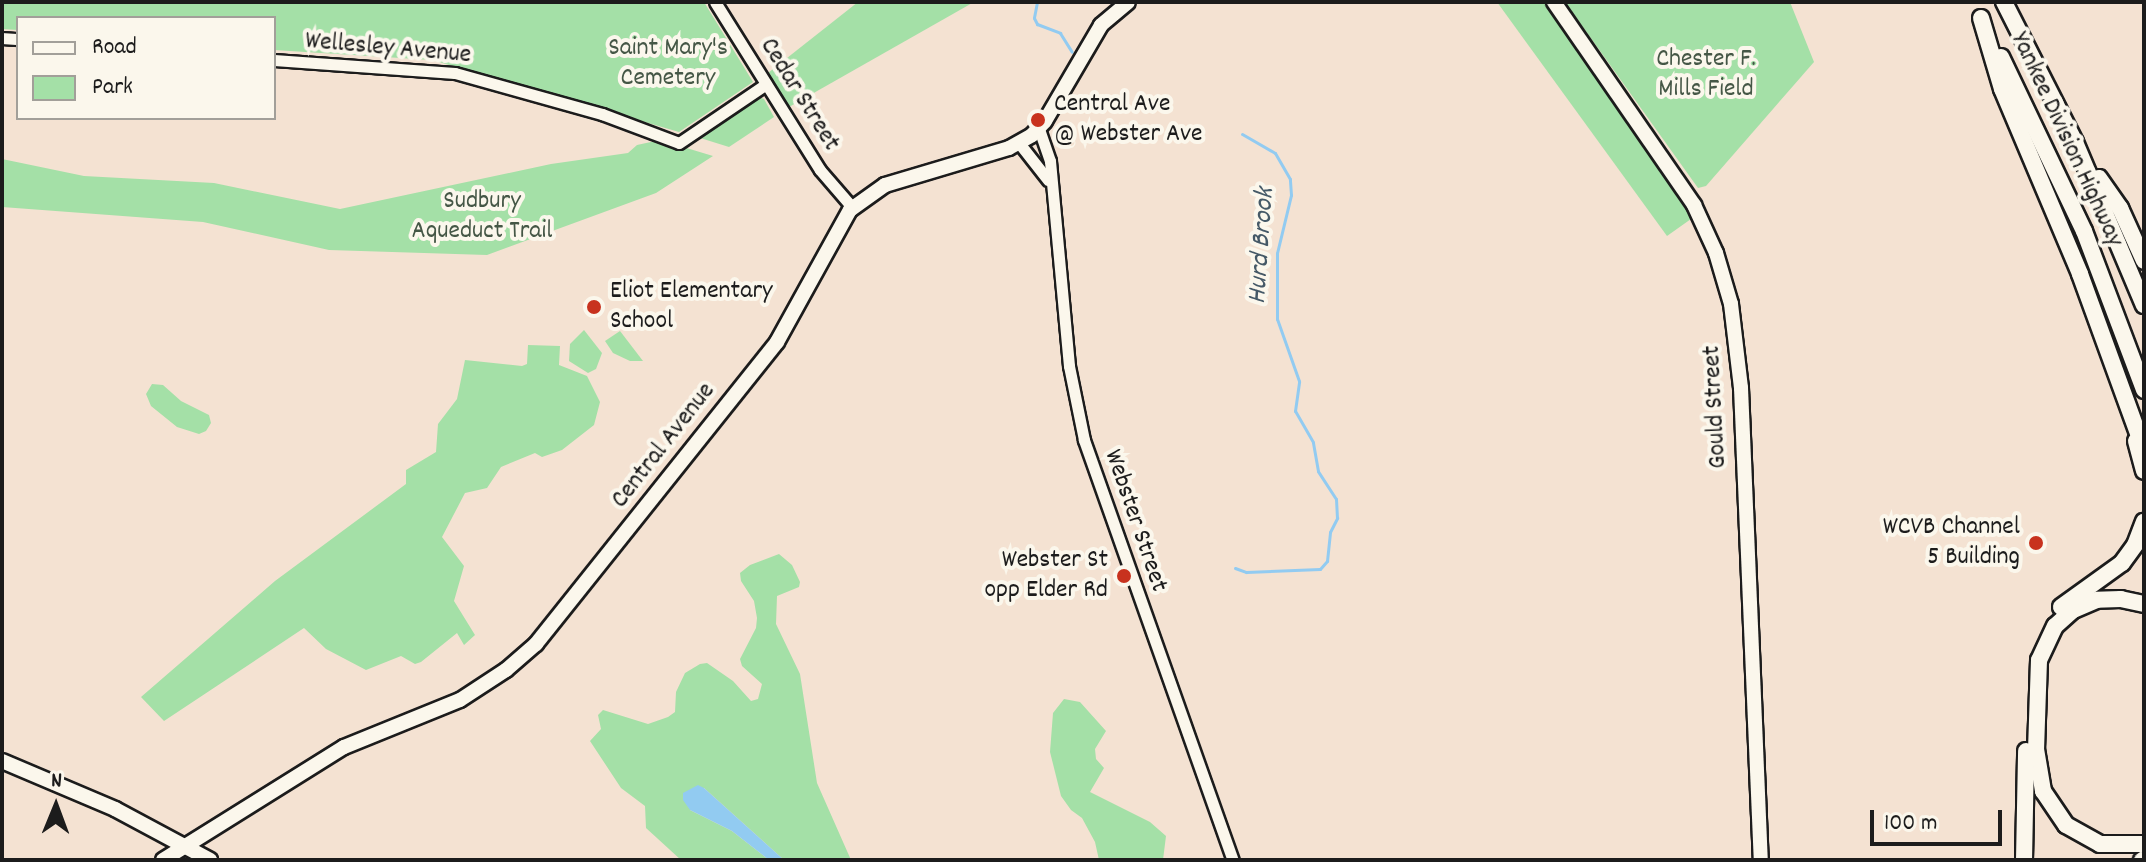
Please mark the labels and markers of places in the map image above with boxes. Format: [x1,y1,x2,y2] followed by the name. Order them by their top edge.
[1054,89,1202,150] place label: Central Ave @ Webster Ave
[1029,111,1047,129] marker: Central Ave @ Webster Ave
[610,276,773,338] place label: Eliot Elementary School
[585,298,603,316] marker: Eliot Elementary School
[1883,512,2020,574] place label: WCVB Channel 5 Building
[2027,534,2045,552] marker: WCVB Channel 5 Building
[984,545,1108,606] place label: Webster St opp Elder Rd
[1115,567,1133,585] marker: Webster St opp Elder Rd

